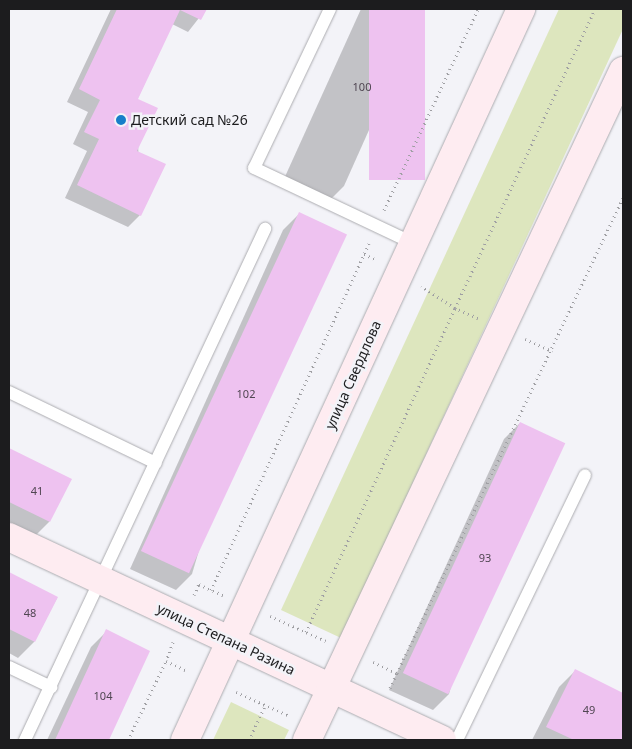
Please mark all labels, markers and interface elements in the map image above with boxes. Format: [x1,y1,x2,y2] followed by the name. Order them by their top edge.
[353,80,371,94] house number: 100
[131,112,248,128] place label: Детский сад №26
[115,114,127,126] marker: Детский сад №26
[321,318,385,432] street label: улица Свердлова
[237,387,255,401] house number: 102
[31,484,43,498] house number: 41
[479,551,491,565] house number: 93
[154,600,298,678] street label: улица Степана Разина
[24,606,36,620] house number: 48
[94,689,112,703] house number: 104
[583,703,595,717] house number: 49

